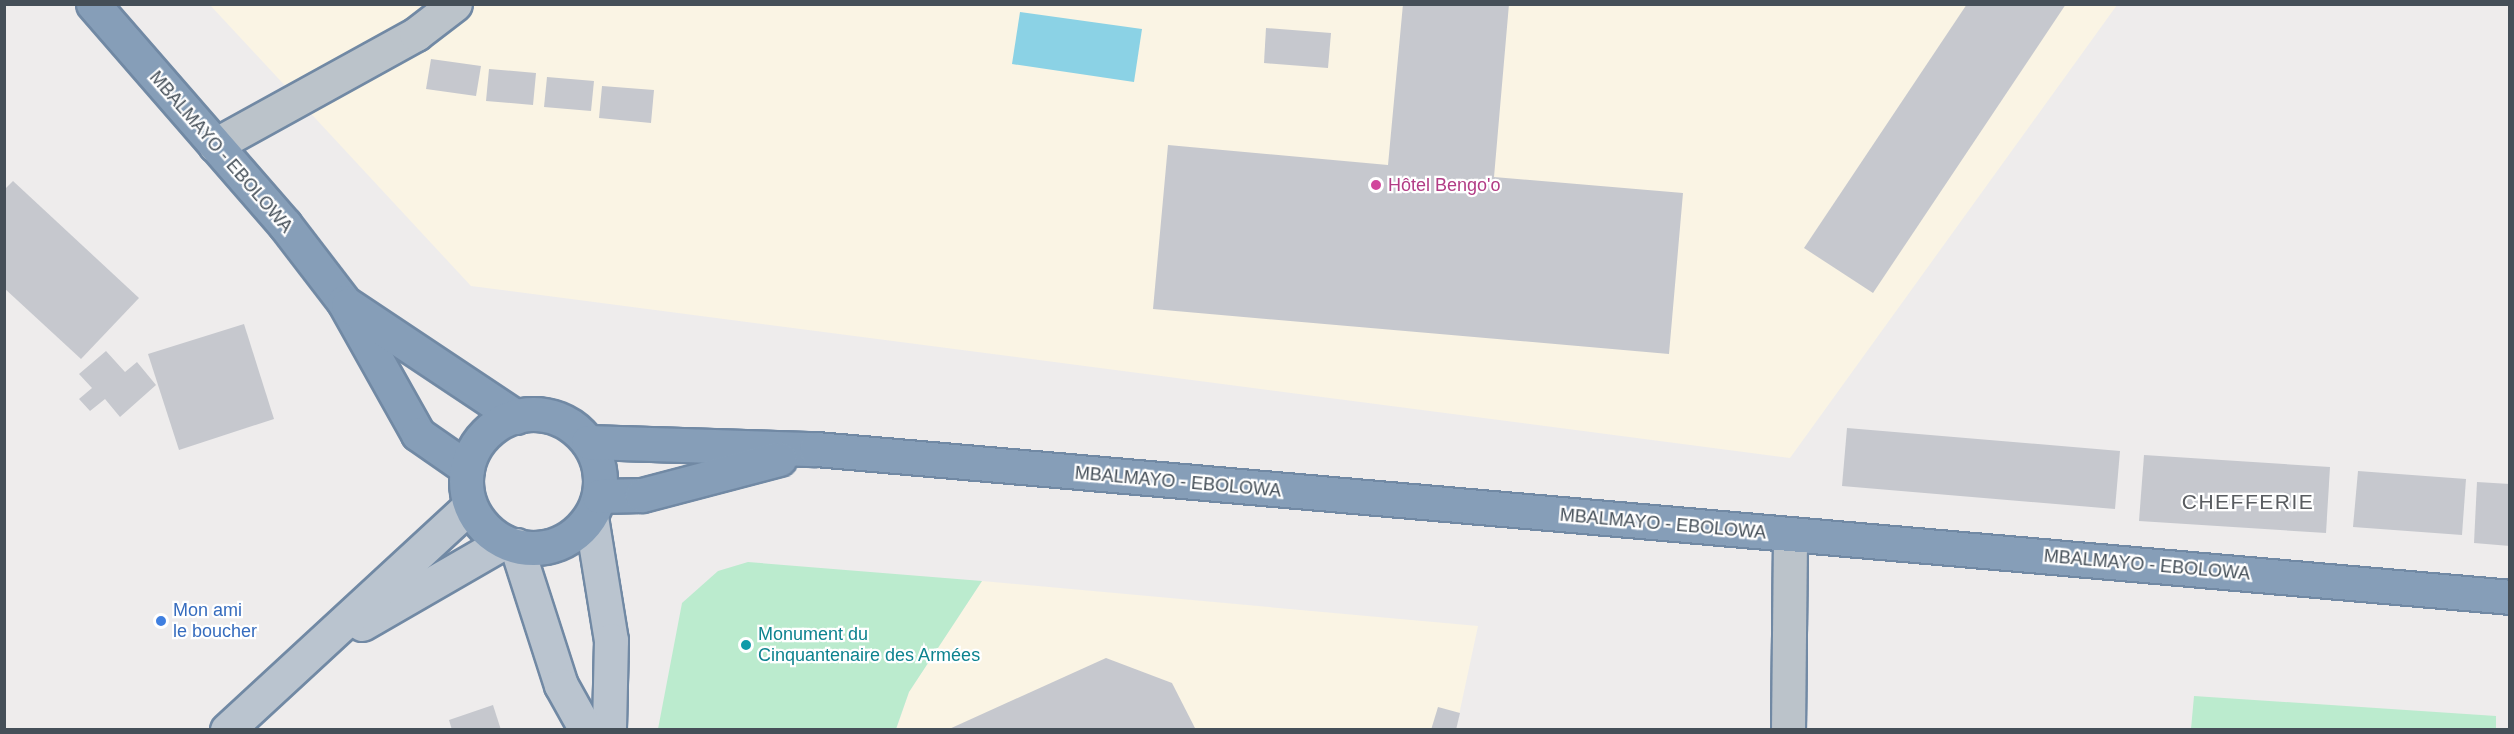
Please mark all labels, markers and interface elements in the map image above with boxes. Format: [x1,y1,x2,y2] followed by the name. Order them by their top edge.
[145,67,297,237] street label: MBALMAYO - EBOLOWA
[1388,174,1501,196] place label: Hôtel Bengo'o
[1369,178,1383,192] marker: Hôtel Bengo'o
[1074,462,1282,502] street label: MBALMAYO - EBOLOWA
[2182,489,2314,515] district label: CHEFFERIE
[1559,504,1767,544] street label: MBALMAYO - EBOLOWA
[2043,545,2251,585] street label: MBALMAYO - EBOLOWA
[173,600,257,642] place label: Mon ami le boucher
[154,614,168,628] marker: Mon ami le boucher
[758,624,981,666] place label: Monument du Cinquantenaire des Armées
[739,638,753,652] marker: Monument du Cinquantenaire des Armées

